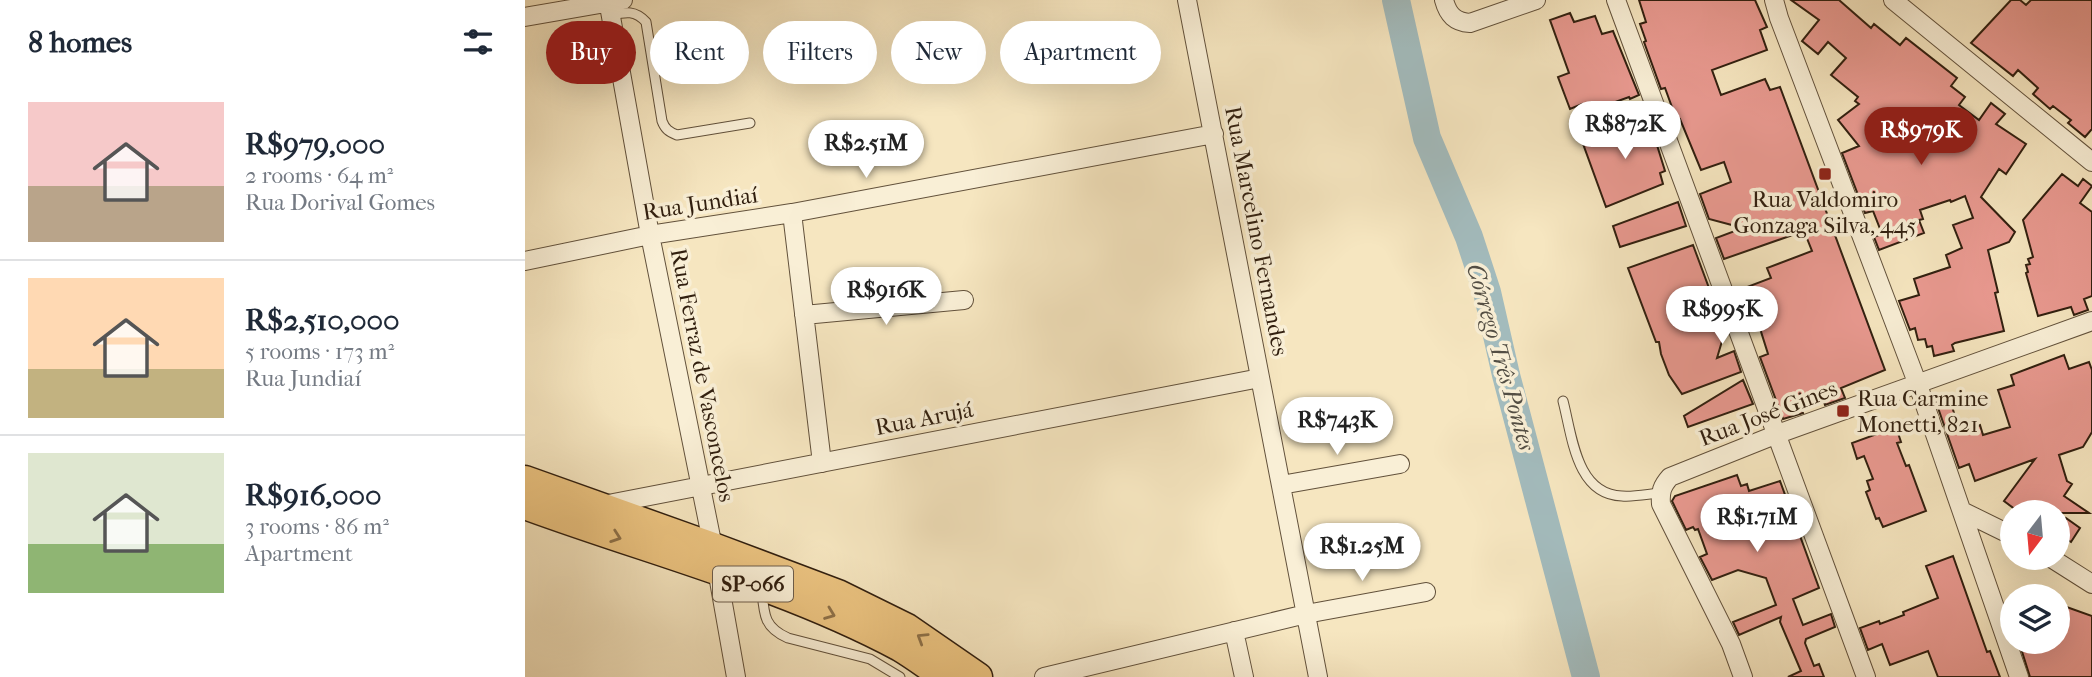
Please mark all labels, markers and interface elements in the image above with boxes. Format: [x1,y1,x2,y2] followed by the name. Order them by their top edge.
[546,21,636,84] chip: Buy
[650,21,749,84] chip: Rent
[763,21,877,84] chip: Filters
[891,21,986,84] chip: New
[1000,21,1161,84] chip: Apartment
[459,23,497,61] icon: filters
[28,25,132,60] text: 8 homes
[1568,102,1682,161] pin: R$872K
[1219,104,1294,358] street label: Rua Marcelino Fernandes
[1864,108,1978,167] pin: R$979K
[1585,110,1665,137] text: R$872K
[1880,116,1962,143] text: R$979K
[801,120,931,180] pin: R$2.51M
[245,127,385,162] text: R$979,000
[824,129,908,156] text: R$2.51M
[84,130,168,214] icon: home
[245,162,393,189] text: 2 rooms · 64 m²
[1817,166,1833,182] marker: Rua Valdomiro Gonzaga Silva, 445
[641,181,760,226] street label: Rua Jundiaí
[1734,186,1917,239] place label: Rua Valdomiro Gonzaga Silva, 445
[245,189,435,216] text: Rua Dorival Gomes
[665,246,740,504] street label: Rua Ferraz de Vasconcelos
[1461,260,1541,454] water label: Córrego Três Pontes
[829,268,943,327] pin: R$916K
[847,276,925,303] text: R$916K
[1665,286,1779,346] pin: R$995K
[1682,295,1762,322] text: R$995K
[245,303,400,338] text: R$2,510,000
[84,306,168,390] icon: home
[245,338,394,365] text: 5 rooms · 173 m²
[245,365,361,392] text: Rua Jundiaí
[1695,375,1841,452] street label: Rua José Gines
[1857,385,1988,438] place label: Rua Carmine Monetti, 821
[873,396,976,441] street label: Rua Arujá
[1280,398,1394,457] pin: R$743K
[1835,403,1851,419] marker: Rua Carmine Monetti, 821
[1297,406,1377,433] text: R$743K
[245,478,382,513] text: R$916,000
[84,481,168,565] icon: home
[1692,494,1822,554] pin: R$1.71M
[2000,500,2070,570] north arrow
[2000,500,2070,654] map controls
[1716,503,1798,530] text: R$1.71M
[245,513,389,540] text: 3 rooms · 86 m²
[1297,524,1427,583] pin: R$1.25M
[609,529,621,543] one-way arrow
[1320,532,1404,559] text: R$1.25M
[245,540,353,567] text: Apartment
[713,566,793,602] road number: SP-066
[2000,584,2070,654] button: layers
[824,605,836,619] one-way arrow
[917,633,930,646] one-way arrow

